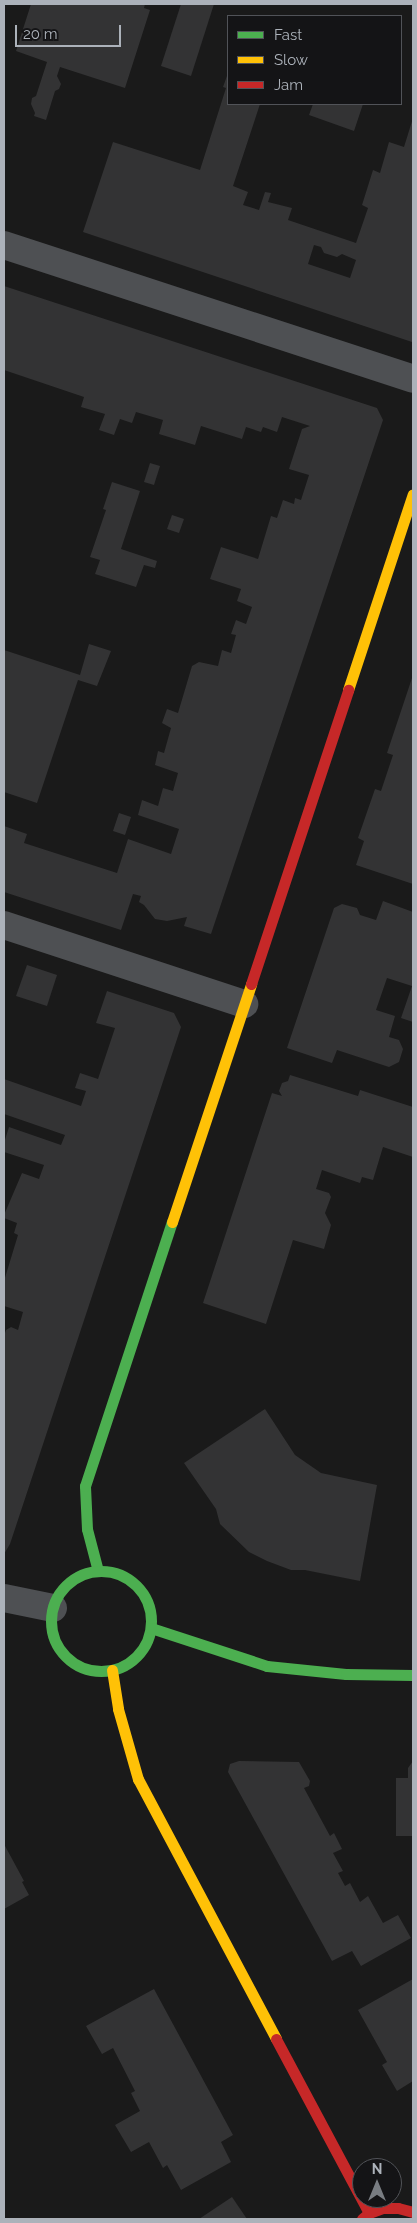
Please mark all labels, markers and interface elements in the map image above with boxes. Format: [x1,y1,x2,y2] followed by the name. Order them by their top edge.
[18,15,124,47] scale bar
[227,15,402,105] legend
[23,25,58,43] text: 20 m
[274,26,302,44] text: Fast
[274,51,308,69] text: Slow
[274,76,303,94] text: Jam
[352,2158,402,2208] north arrow
[372,2161,382,2177] text: N

